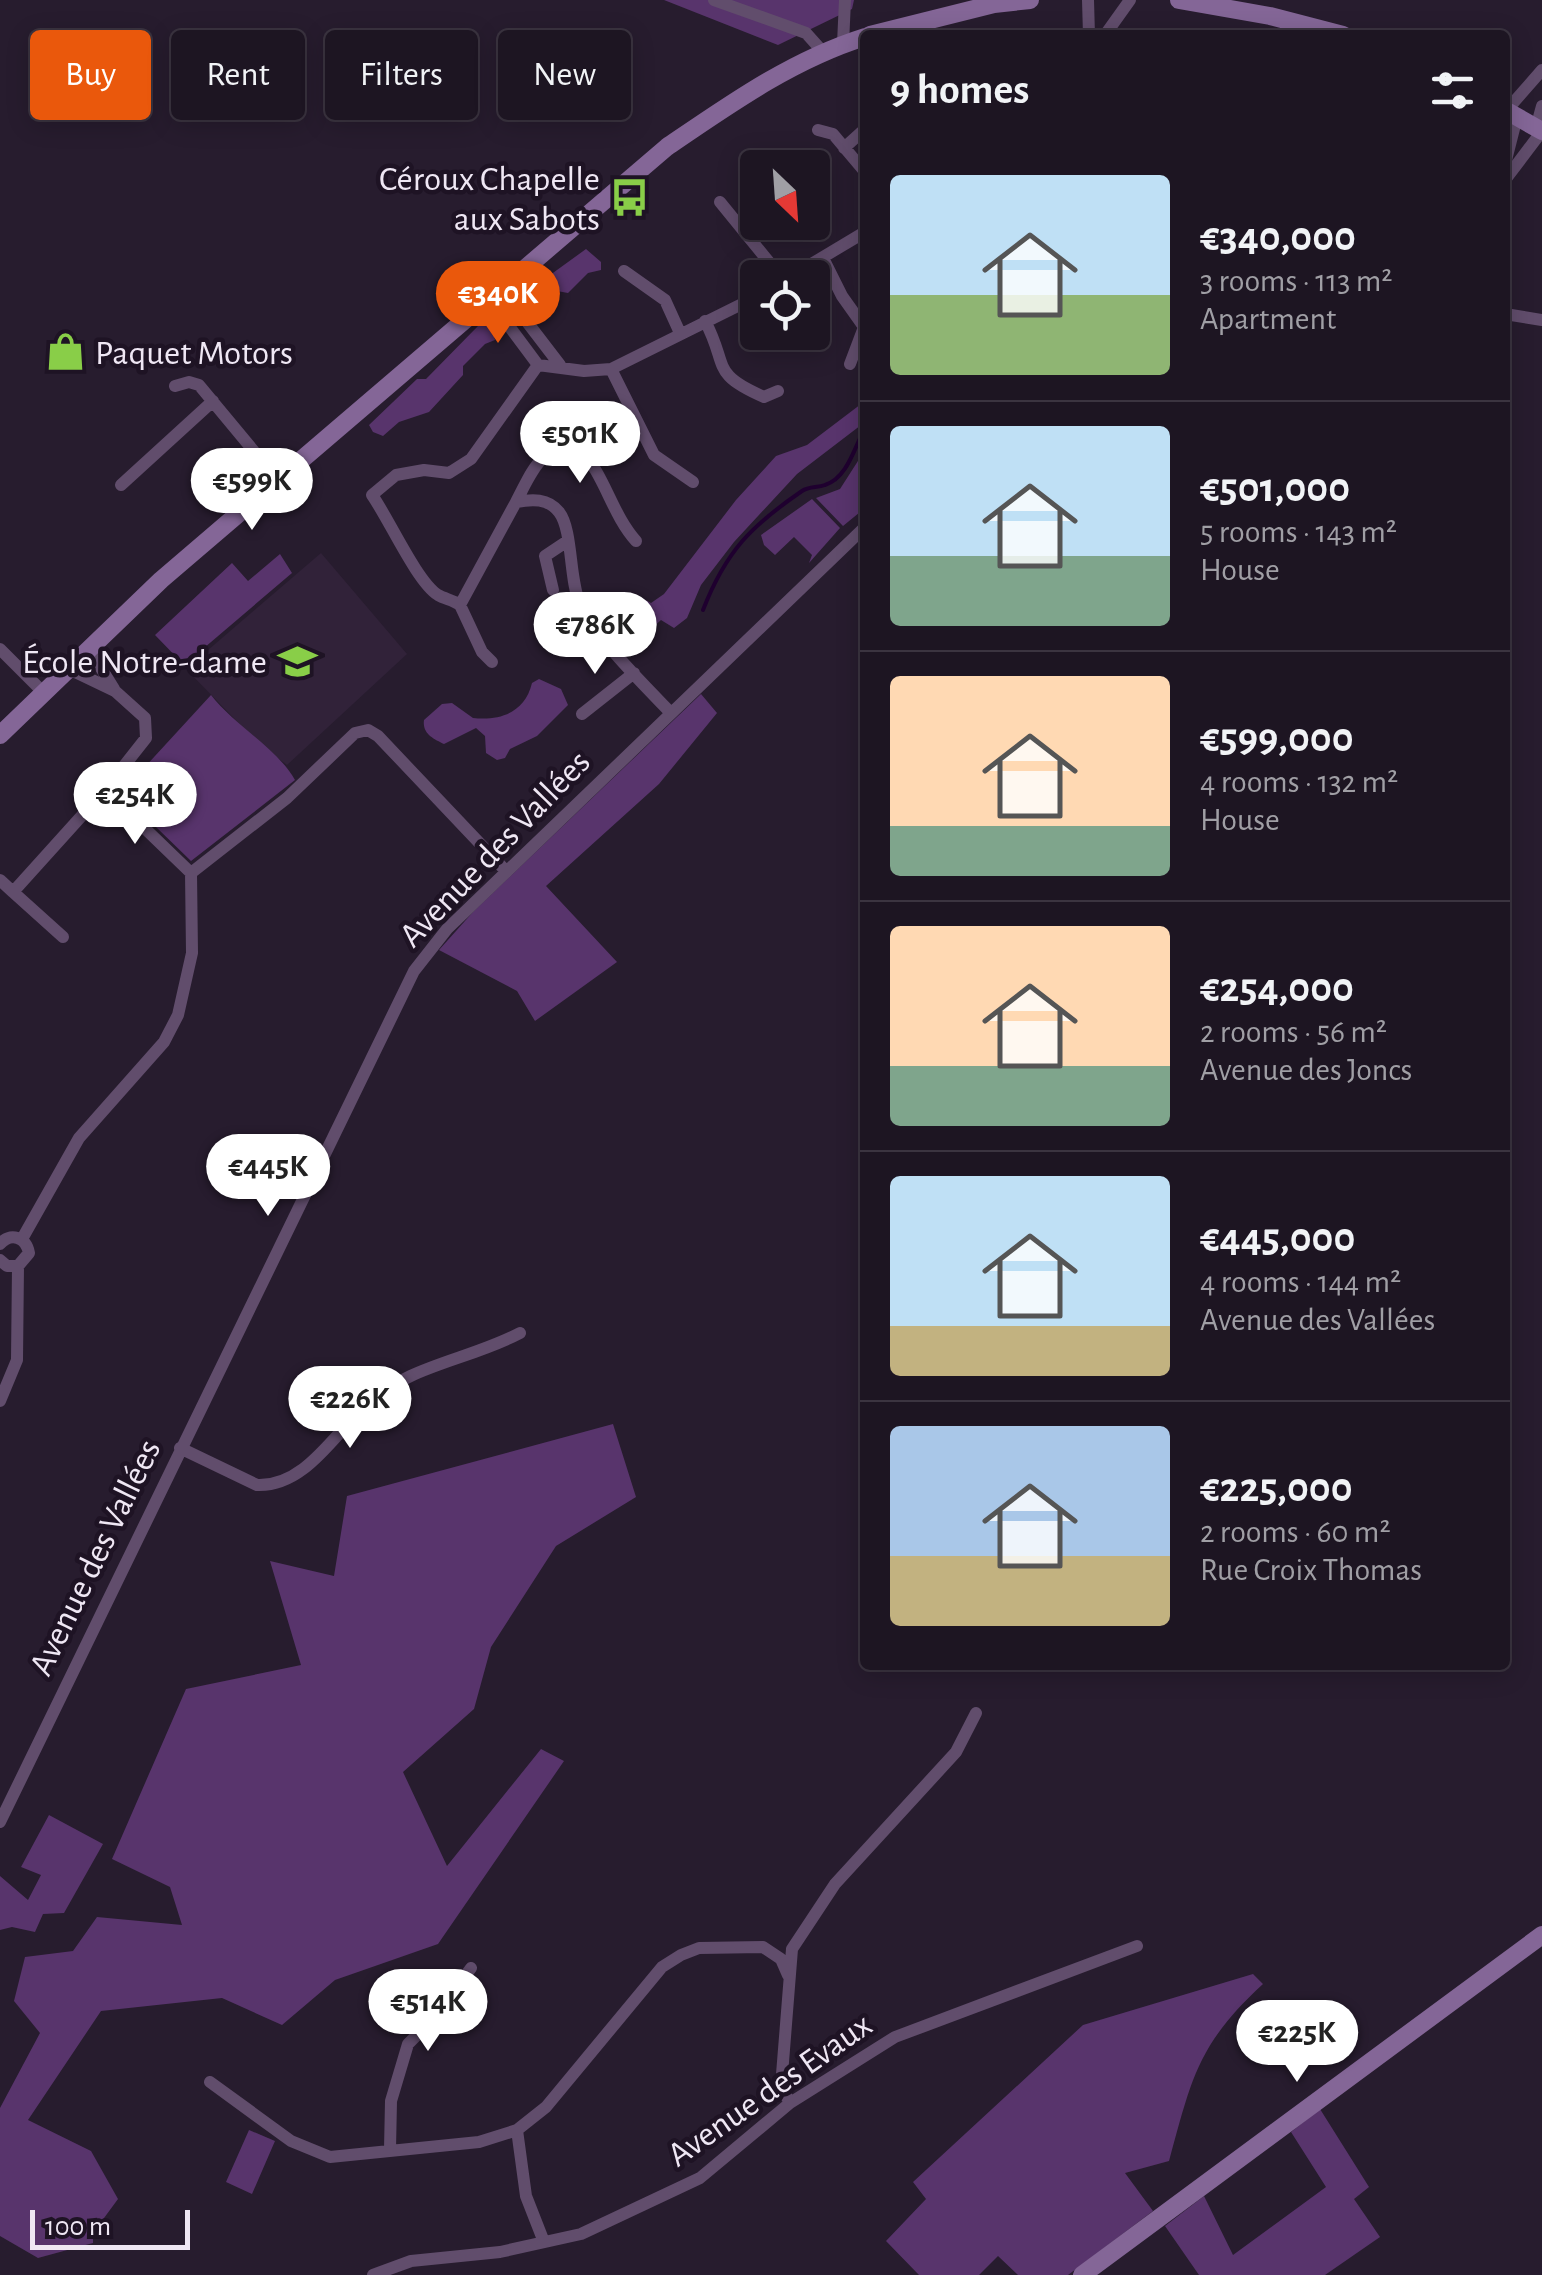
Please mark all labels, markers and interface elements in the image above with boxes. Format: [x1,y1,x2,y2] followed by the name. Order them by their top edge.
[30,30,151,120] chip: Buy
[171,30,305,120] chip: Rent
[325,30,478,120] chip: Filters
[498,30,631,120] chip: New
[1425,63,1480,118] icon: filters
[890,69,1029,111] text: 9 homes
[740,150,830,240] north arrow
[740,150,830,350] map controls
[379,162,600,237] place label: Céroux Chapelle aux Sabots
[609,177,651,219] bus stop icon: Céroux Chapelle aux Sabots
[970,215,1090,335] icon: home
[1200,216,1356,258] text: €340,000
[740,260,830,350] button: locate
[428,261,568,346] pin: €340K
[1200,265,1392,297] text: 3 rooms · 113 m²
[458,277,538,309] text: €340K
[1200,303,1336,335] text: Apartment
[44,331,86,373] shop icon: Paquet Motors
[95,336,293,371] place label: Paquet Motors
[510,401,650,486] pin: €501K
[542,417,618,449] text: €501K
[182,448,322,533] pin: €599K
[213,464,291,496] text: €599K
[970,466,1090,586] icon: home
[1200,467,1350,509] text: €501,000
[1200,516,1397,548] text: 5 rooms · 143 m²
[1200,554,1280,586] text: House
[525,592,665,677] pin: €786K
[556,608,634,640] text: €786K
[276,640,318,682] school or university icon: École Notre-dame
[22,643,267,680] place label: École Notre-dame
[970,716,1090,836] icon: home
[1200,717,1354,759] text: €599,000
[393,744,597,954] street label: Avenue des Vallées
[65,762,205,847] pin: €254K
[1200,766,1398,798] text: 4 rooms · 132 m²
[96,778,174,810] text: €254K
[1200,804,1280,836] text: House
[970,966,1090,1086] icon: home
[1200,967,1354,1009] text: €254,000
[1200,1016,1387,1048] text: 2 rooms · 56 m²
[1200,1054,1412,1086] text: Avenue des Joncs
[198,1134,338,1219] pin: €445K
[228,1150,308,1182] text: €445K
[970,1216,1090,1336] icon: home
[1200,1217,1355,1259] text: €445,000
[1200,1266,1401,1298] text: 4 rooms · 144 m²
[1200,1304,1435,1336] text: Avenue des Vallées
[280,1366,420,1451] pin: €226K
[310,1382,390,1414] text: €226K
[23,1434,167,1681] street label: Avenue des Vallées
[970,1466,1090,1586] icon: home
[1200,1467,1353,1509] text: €225,000
[1200,1516,1391,1548] text: 2 rooms · 60 m²
[1200,1554,1422,1586] text: Rue Croix Thomas
[358,1969,498,2054] pin: €514K
[390,1985,466,2017] text: €514K
[1227,2000,1367,2085] pin: €225K
[661,2007,878,2173] street label: Avenue des Evaux
[1258,2016,1336,2048] text: €225K
[30,2205,190,2250] scale bar
[45,2213,111,2241] text: 100 m

